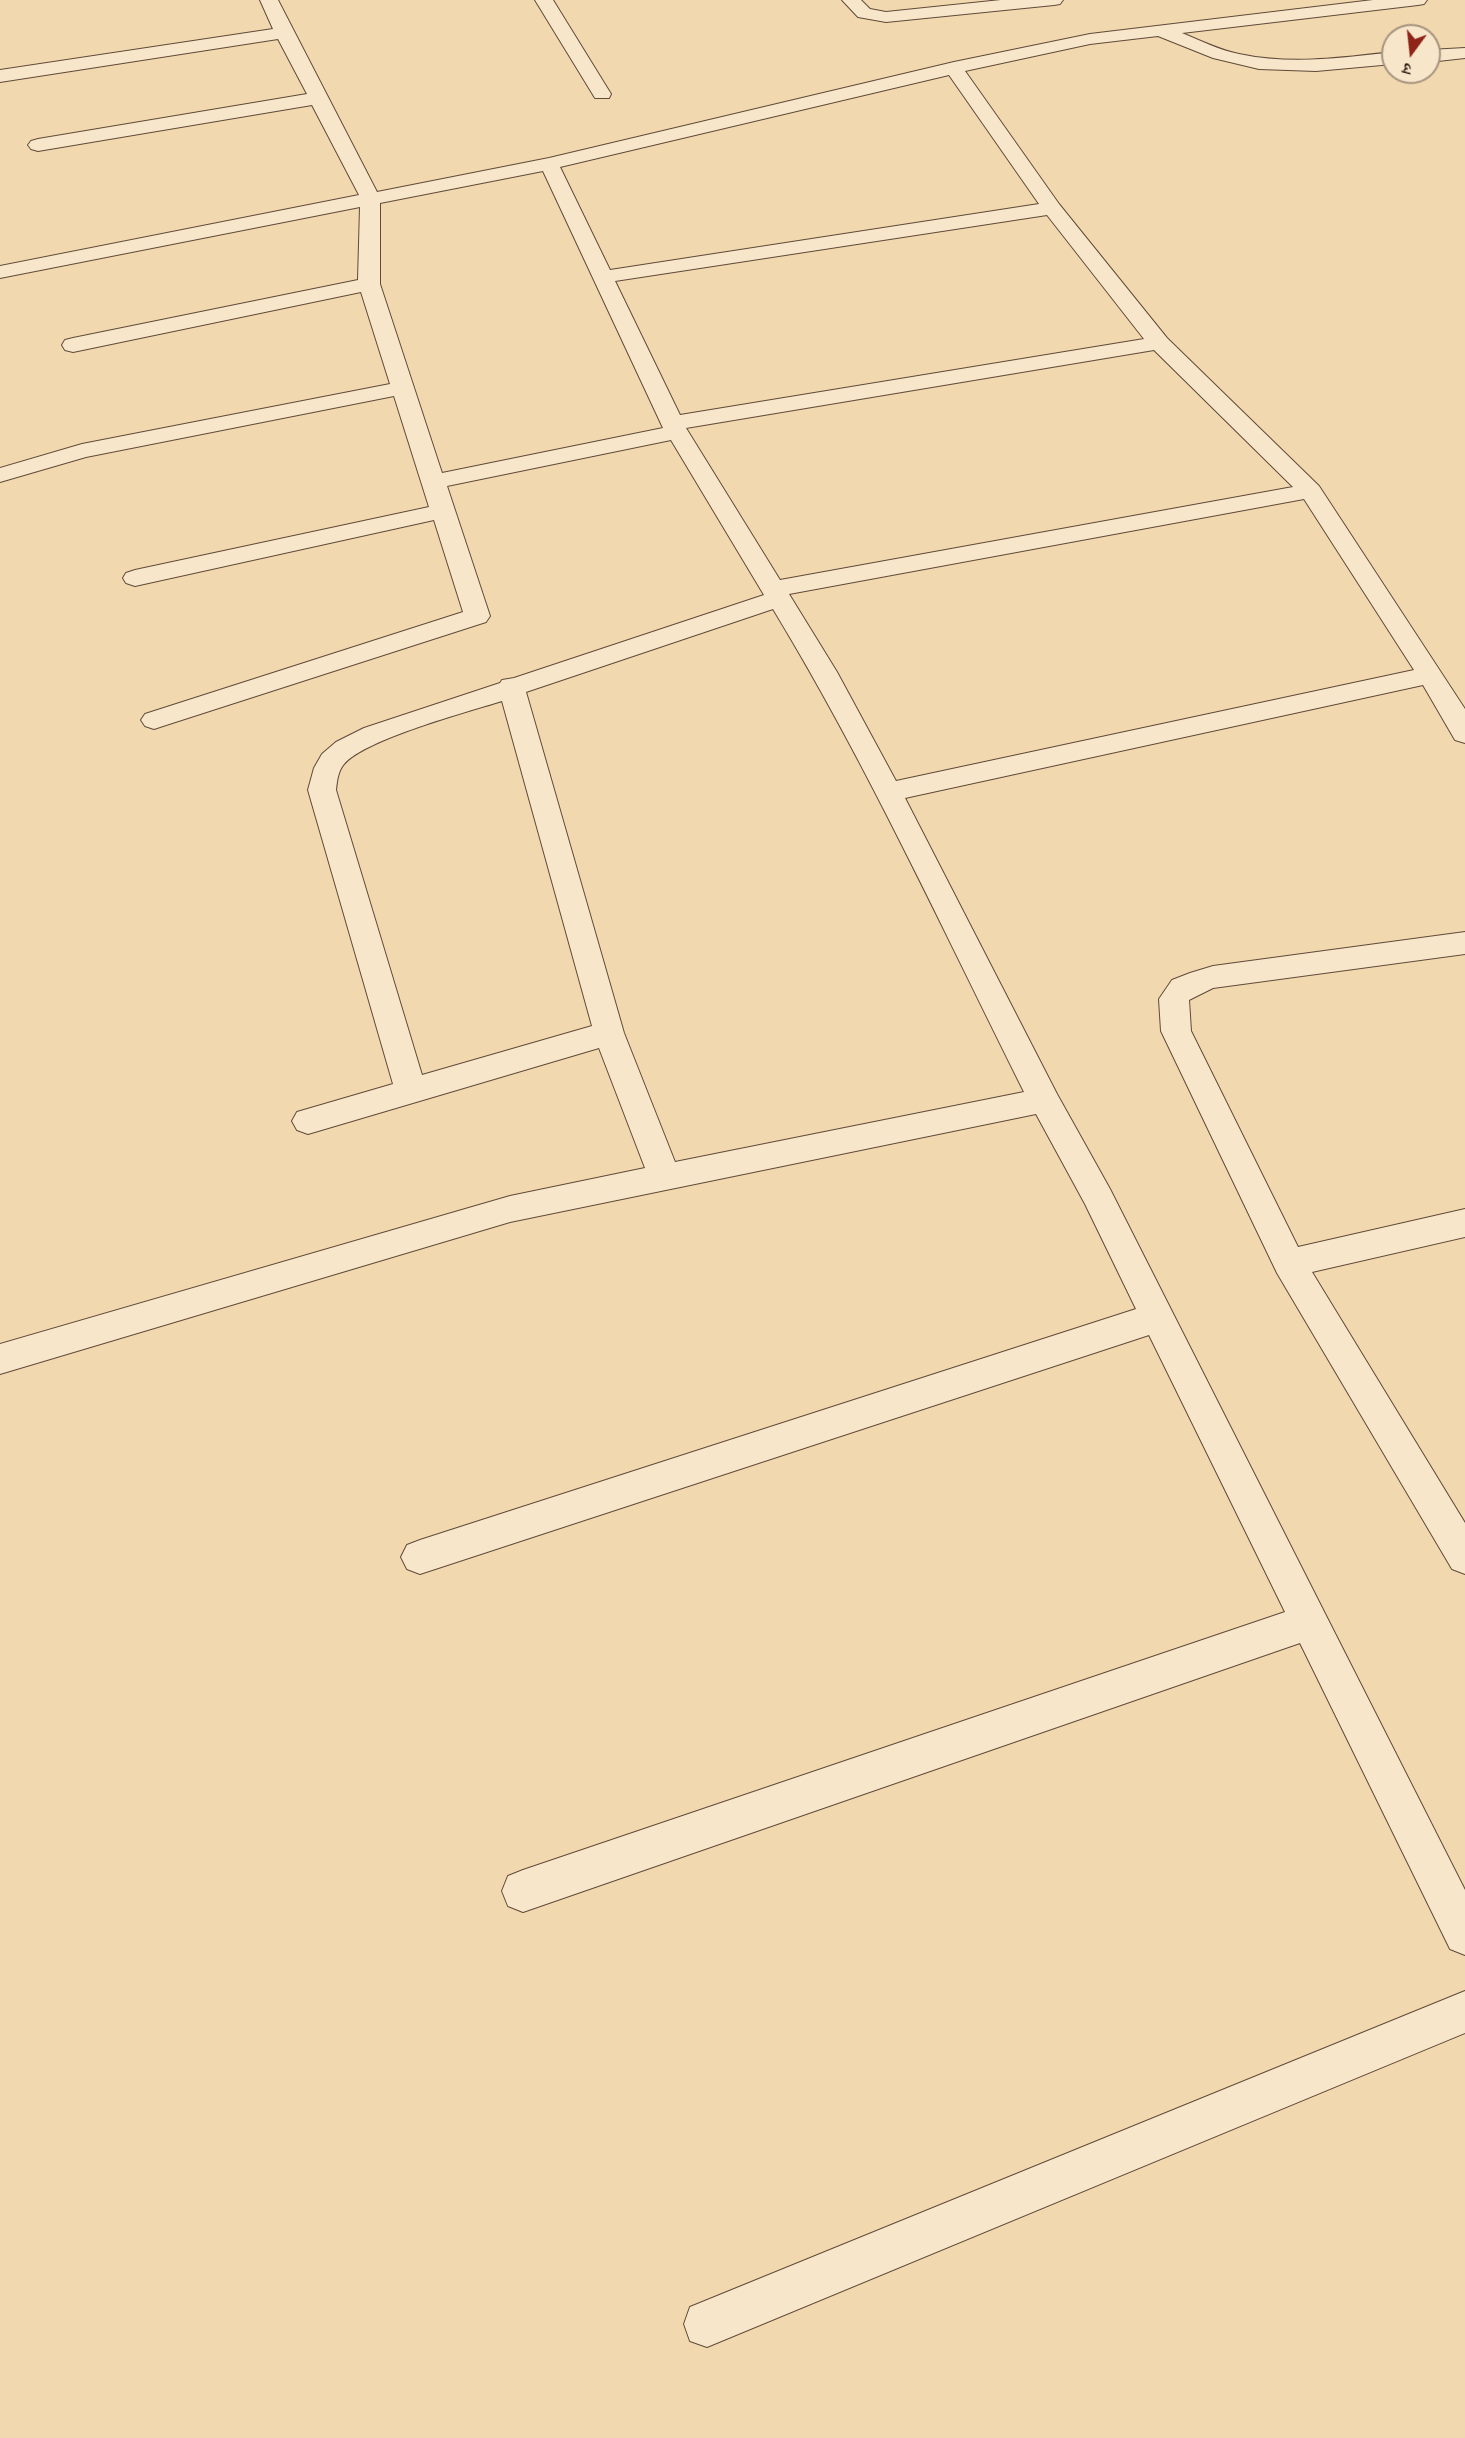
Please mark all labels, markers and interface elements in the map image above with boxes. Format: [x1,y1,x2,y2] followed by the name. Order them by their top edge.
[1381,24,1441,84] north arrow
[1400,57,1414,82] text: उ

